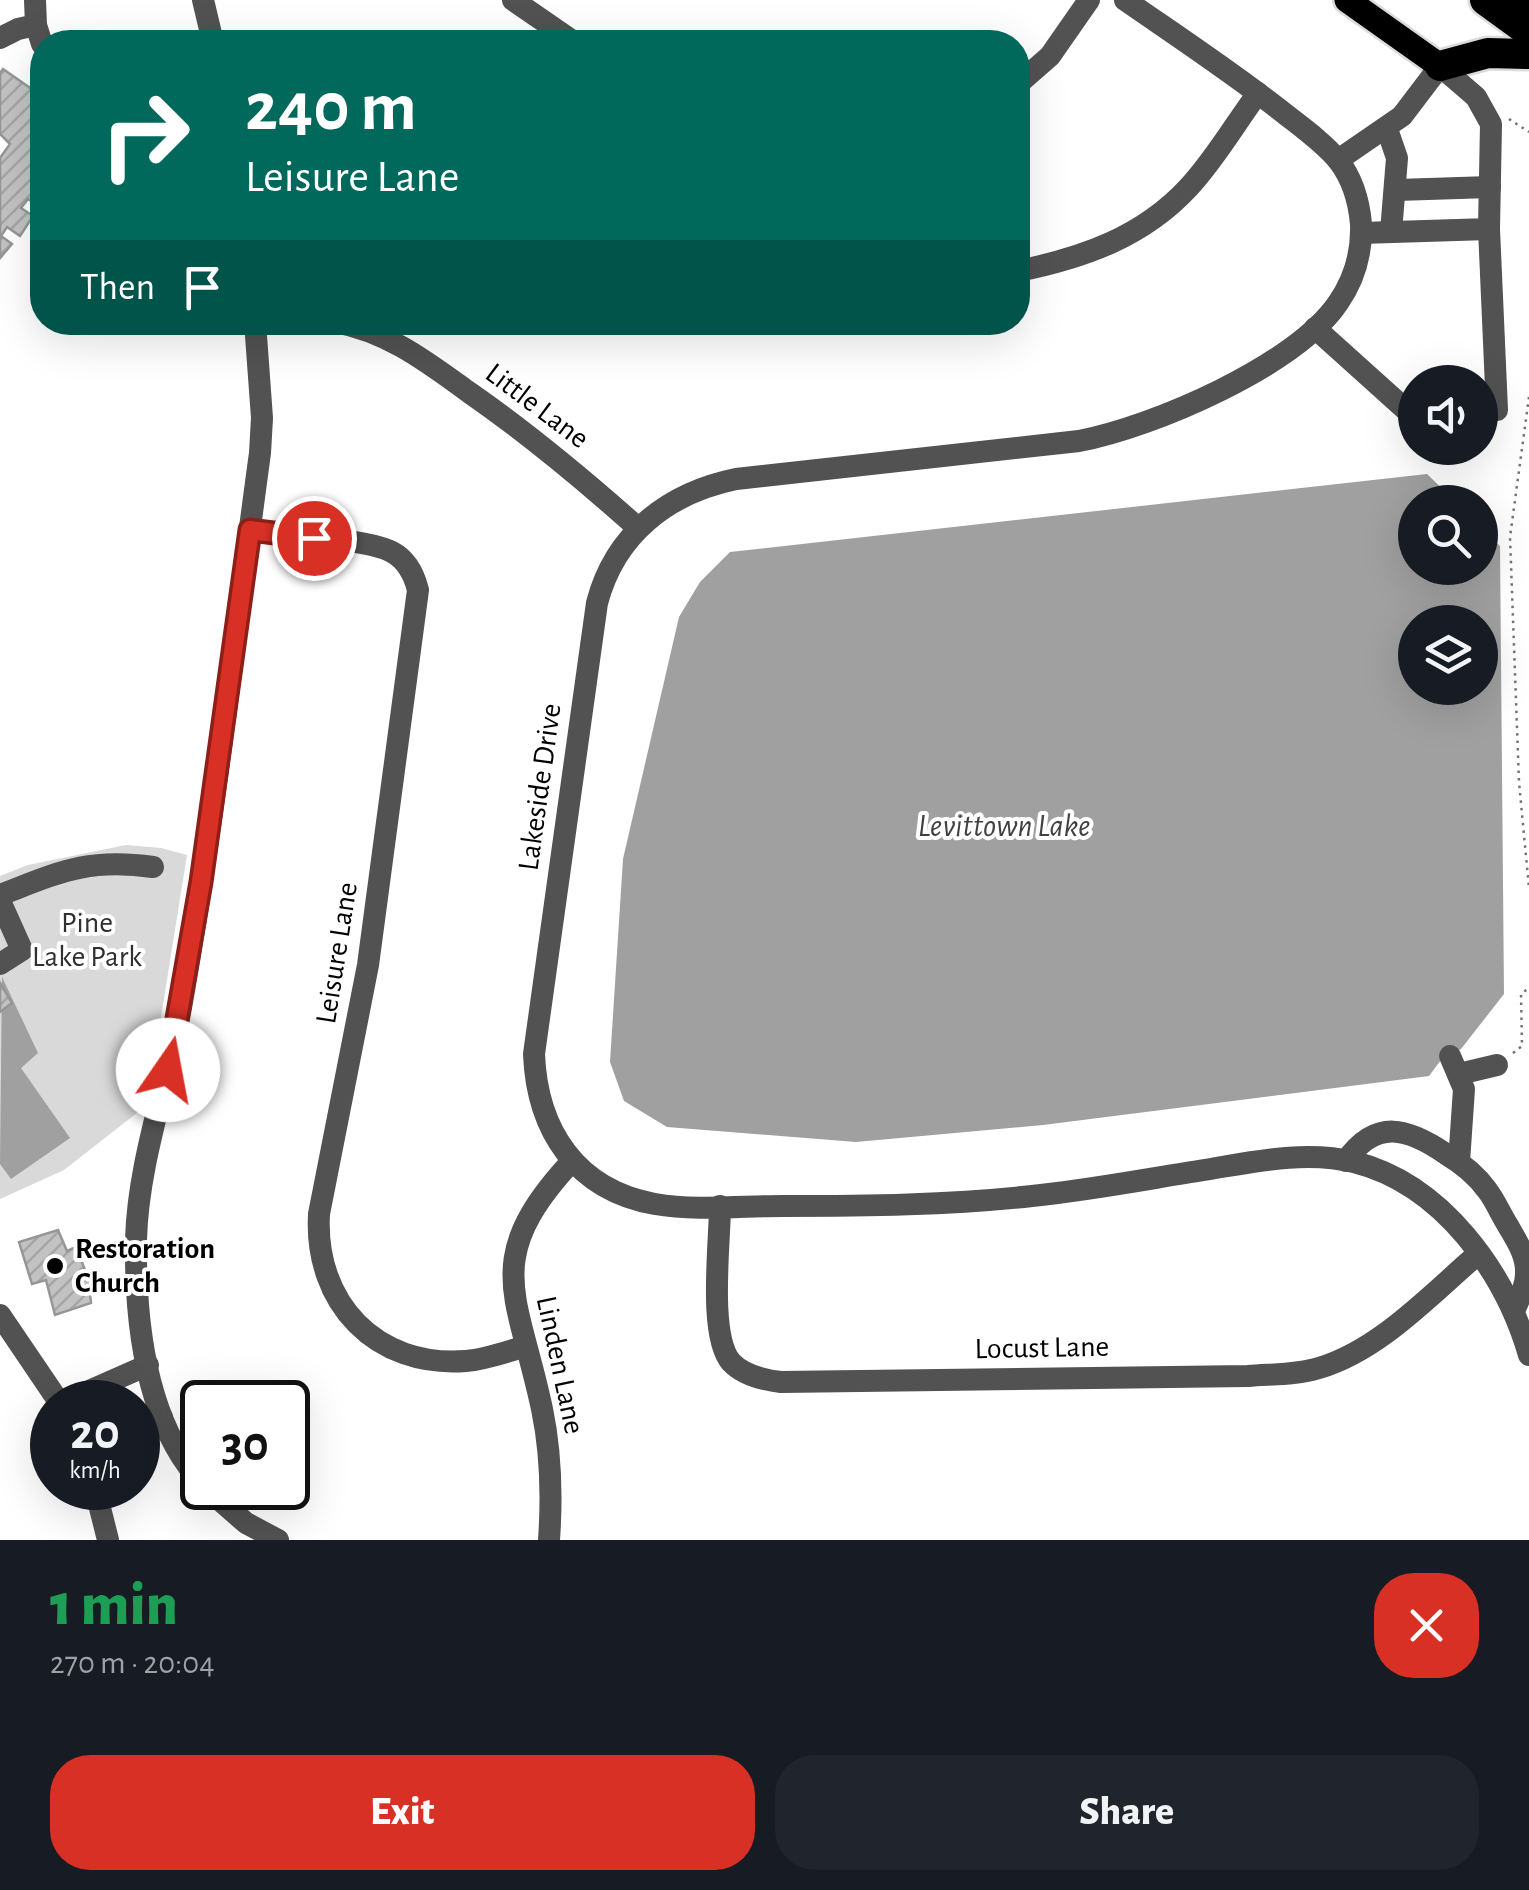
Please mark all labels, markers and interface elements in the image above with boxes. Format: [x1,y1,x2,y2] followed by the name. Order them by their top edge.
[80,70,210,200] icon: right
[245,73,417,143] text: 240 m
[245,155,460,200] text: Leisure Lane
[175,260,230,315] icon: arrive
[80,269,155,307] text: Then
[480,358,594,454] street label: Little Lane
[1398,365,1498,705] map controls
[1398,365,1498,465] button: sound
[1398,485,1498,585] button: search
[272,496,357,581] pin
[287,511,342,566] icon: arrive
[1398,605,1498,705] button: layers
[513,702,567,872] street label: Lakeside Drive
[918,810,1090,842] water label: Levittown Lake
[311,880,363,1026] street label: Leisure Lane
[32,908,142,972] park label: Pine Lake Park
[116,1018,220,1122] position arrow
[75,1234,215,1298] place label: Restoration Church
[44,1255,66,1277] marker: Restoration Church
[531,1293,589,1437] street label: Linden Lane
[974,1332,1110,1364] street label: Locust Lane
[180,1380,310,1510] speed limit sign: 30
[70,1408,120,1458] text: 20
[69,1458,121,1483] text: km/h
[1374,1573,1479,1678] button: close
[50,1576,178,1636] text: 1 min
[50,1647,215,1679] text: 270 m · 20:04
[50,1755,755,1870] button: Exit
[775,1755,1479,1870] button: Share

